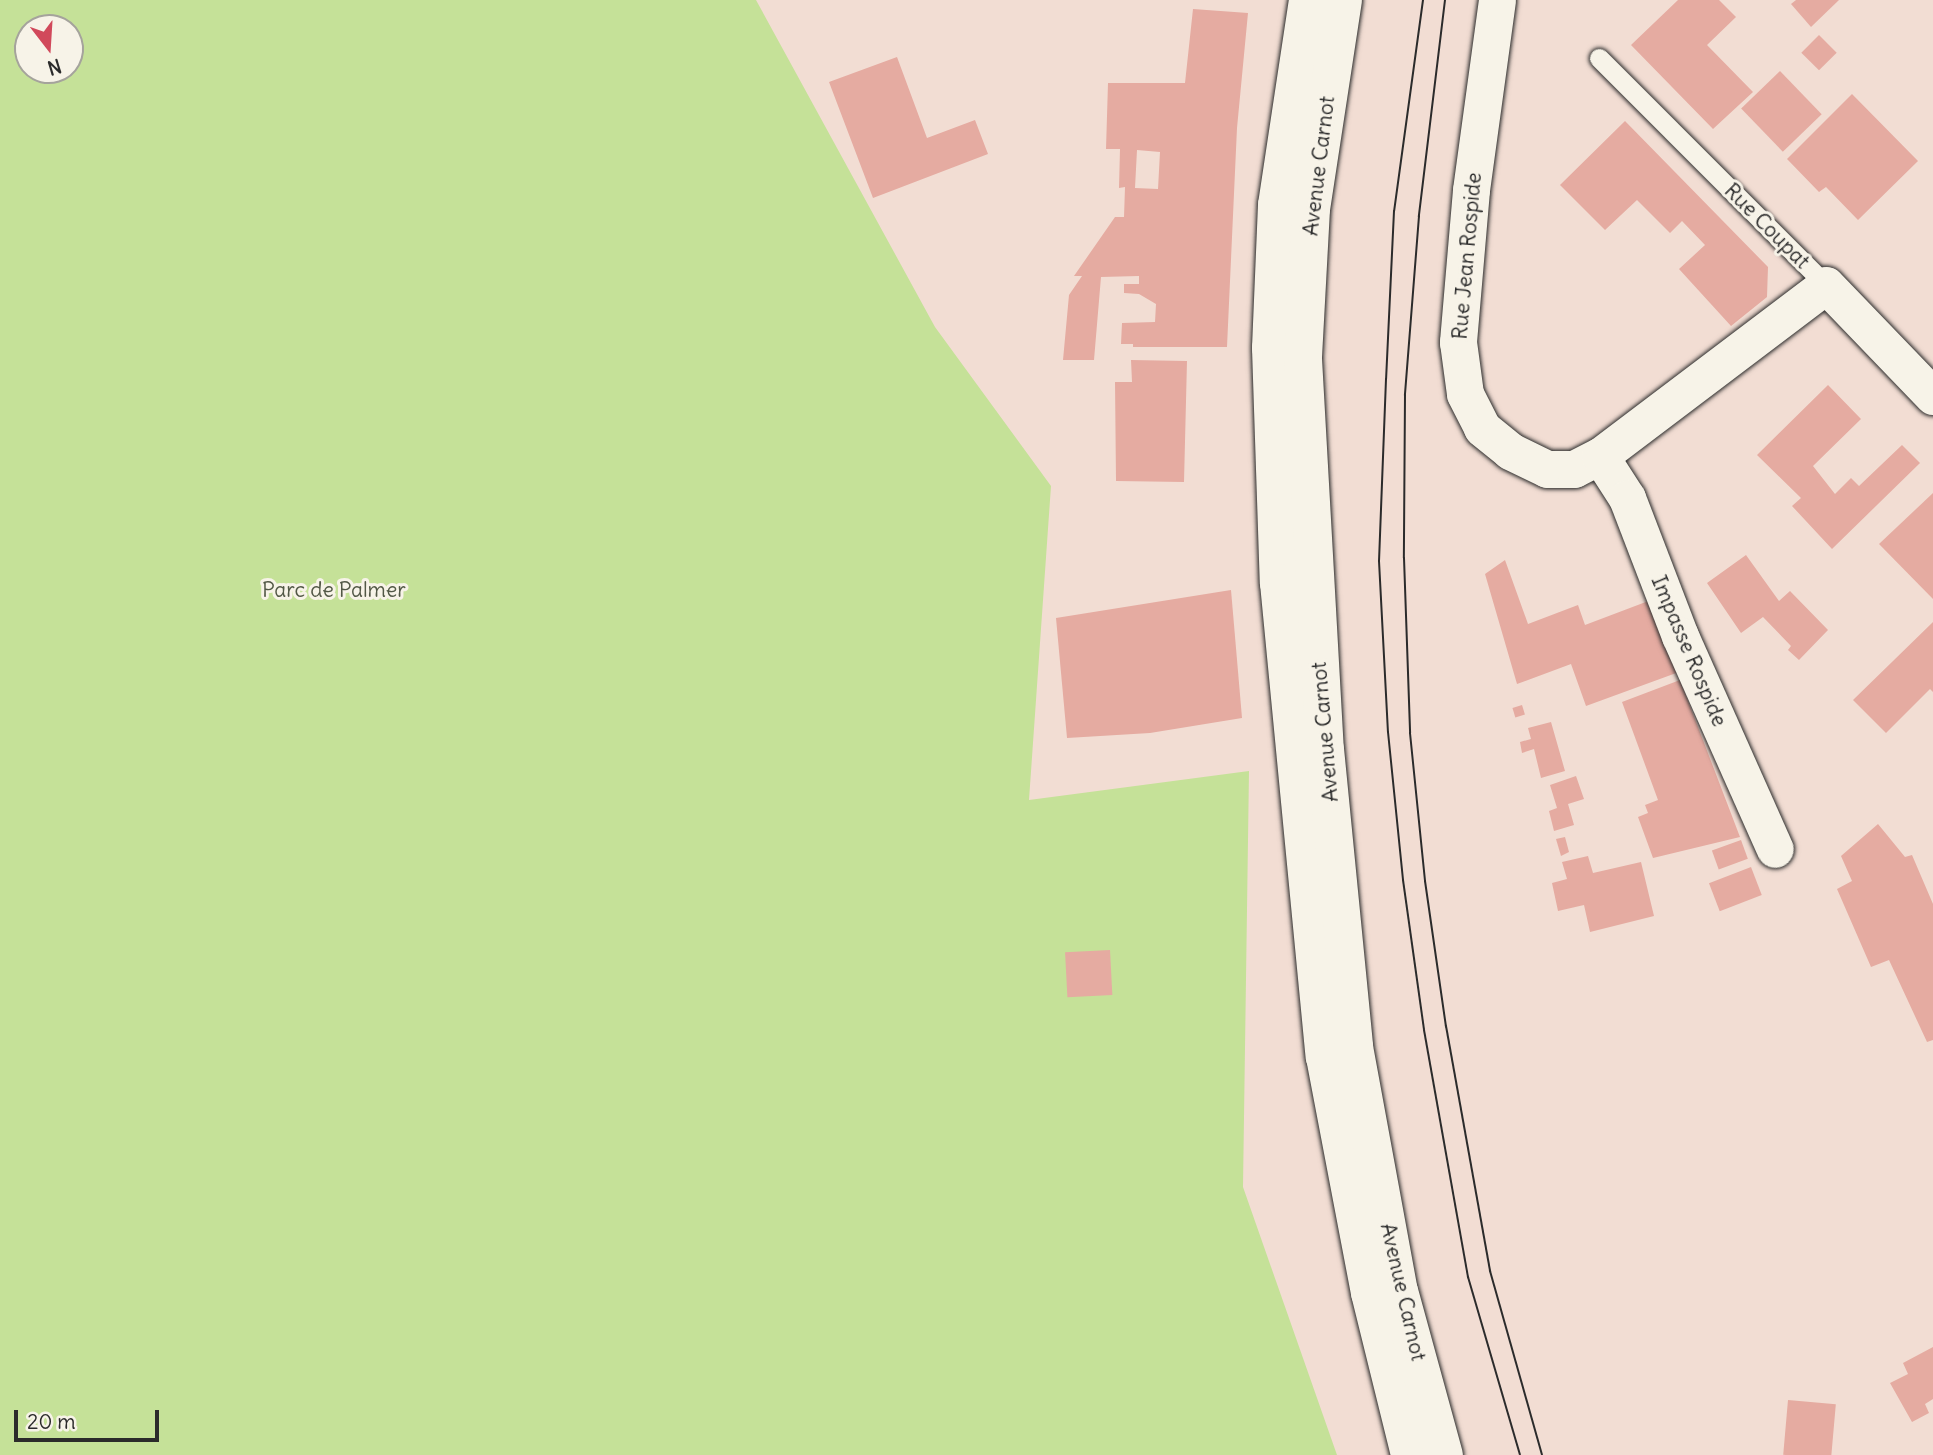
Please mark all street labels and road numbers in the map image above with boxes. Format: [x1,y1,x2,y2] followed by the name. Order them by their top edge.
[1298,95,1340,237] street label: Avenue Carnot
[1447,171,1487,341] street label: Rue Jean Rospide
[1719,178,1815,274] street label: Rue Coupat
[1646,572,1732,730] street label: Impasse Rospide
[1306,661,1344,803] street label: Avenue Carnot
[1375,1221,1431,1363] street label: Avenue Carnot

